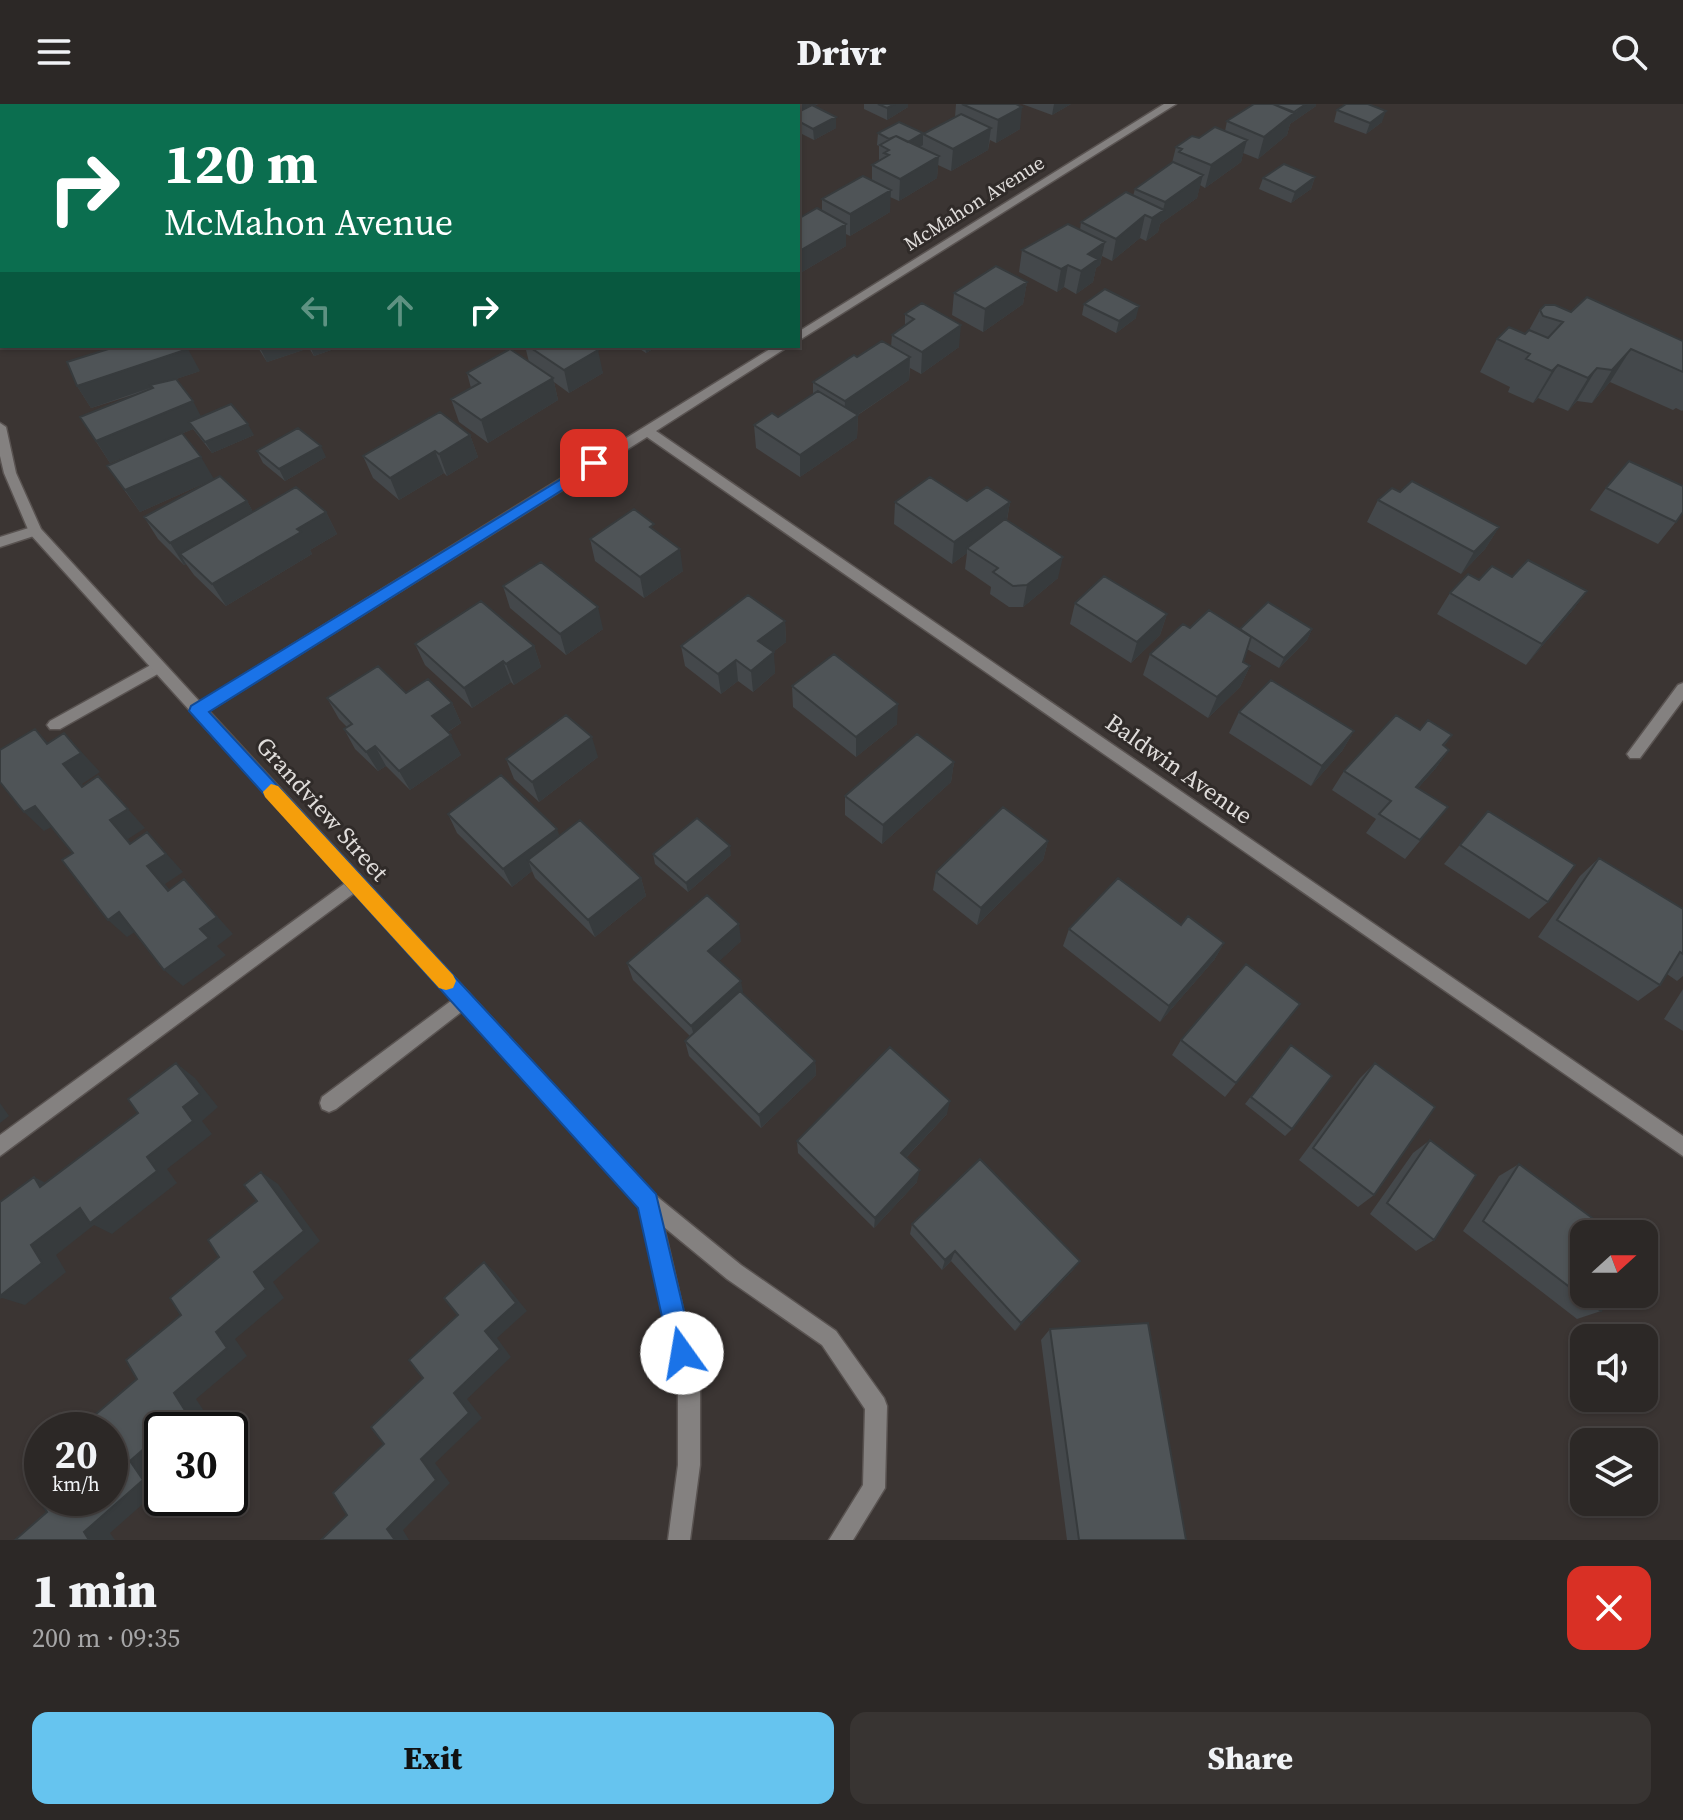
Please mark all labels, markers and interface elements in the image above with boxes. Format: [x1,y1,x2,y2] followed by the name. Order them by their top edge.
[797,28,886,77] text: Drivr
[32,30,76,74] icon: menu
[1607,30,1651,74] icon: search
[164,125,318,202] text: 120 m
[32,136,136,240] icon: right
[898,149,1050,257] street label: McMahon Avenue
[164,198,453,247] text: McMahon Avenue
[294,288,338,332] icon: left
[378,288,422,332] icon: ahead
[462,288,506,332] icon: right
[560,429,628,497] pin
[572,441,616,485] icon: arrive
[1099,706,1259,832] street label: Baldwin Avenue
[249,729,396,888] street label: Grandview Street
[1570,1220,1658,1308] north arrow
[1570,1220,1658,1516] map controls
[640,1311,724,1395] position arrow
[1570,1324,1658,1412] button: sound
[144,1412,248,1516] speed limit sign: 30
[54,1427,98,1481] text: 20
[1570,1428,1658,1516] button: layers
[52,1470,100,1498] text: km/h
[32,1557,157,1623] text: 1 min
[1567,1566,1651,1650] button: close
[32,1620,180,1656] text: 200 m · 09:35
[32,1712,834,1804] button: Exit
[850,1712,1651,1804] button: Share

